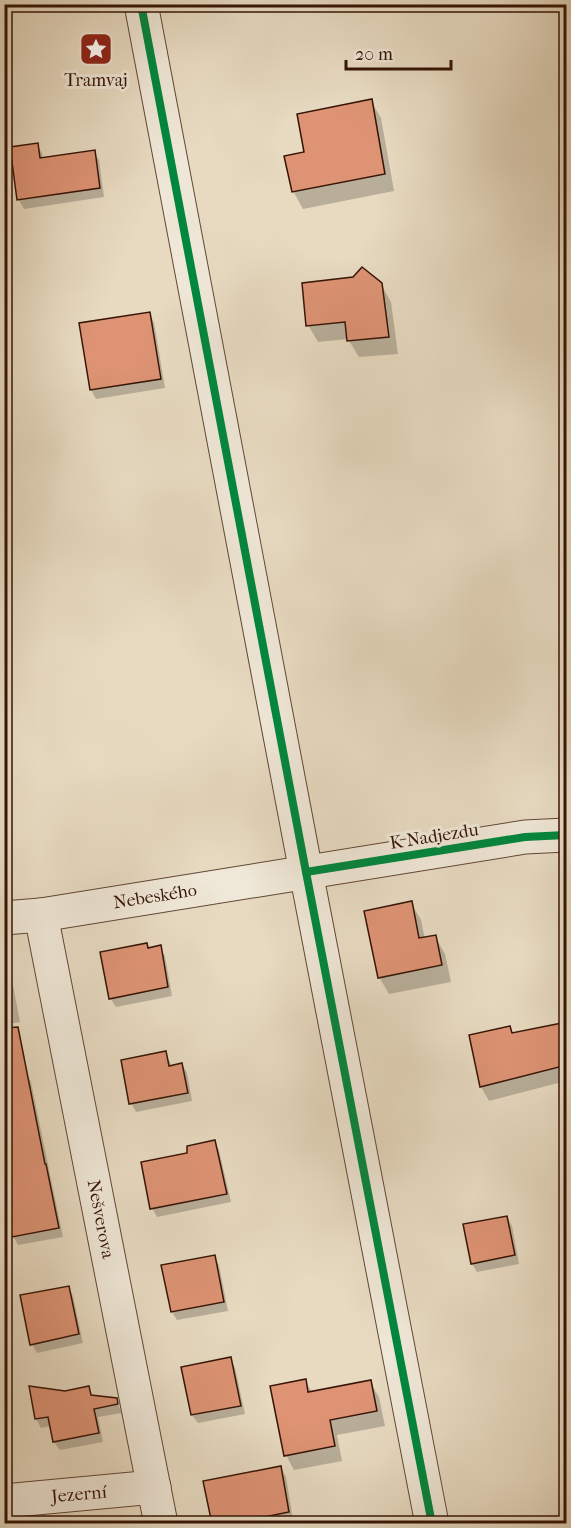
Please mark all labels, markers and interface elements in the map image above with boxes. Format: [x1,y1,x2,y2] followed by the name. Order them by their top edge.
[78,31,114,67] place icon: Tramvaj
[346,33,451,71] scale bar
[355,44,393,65] text: 20 m
[64,70,128,91] place label: Tramvaj
[388,819,480,854] street label: K Nadjezdu
[112,880,198,913] street label: Nebeského
[83,1178,119,1261] street label: Nešverova
[48,1482,108,1508] street label: Jezerní

